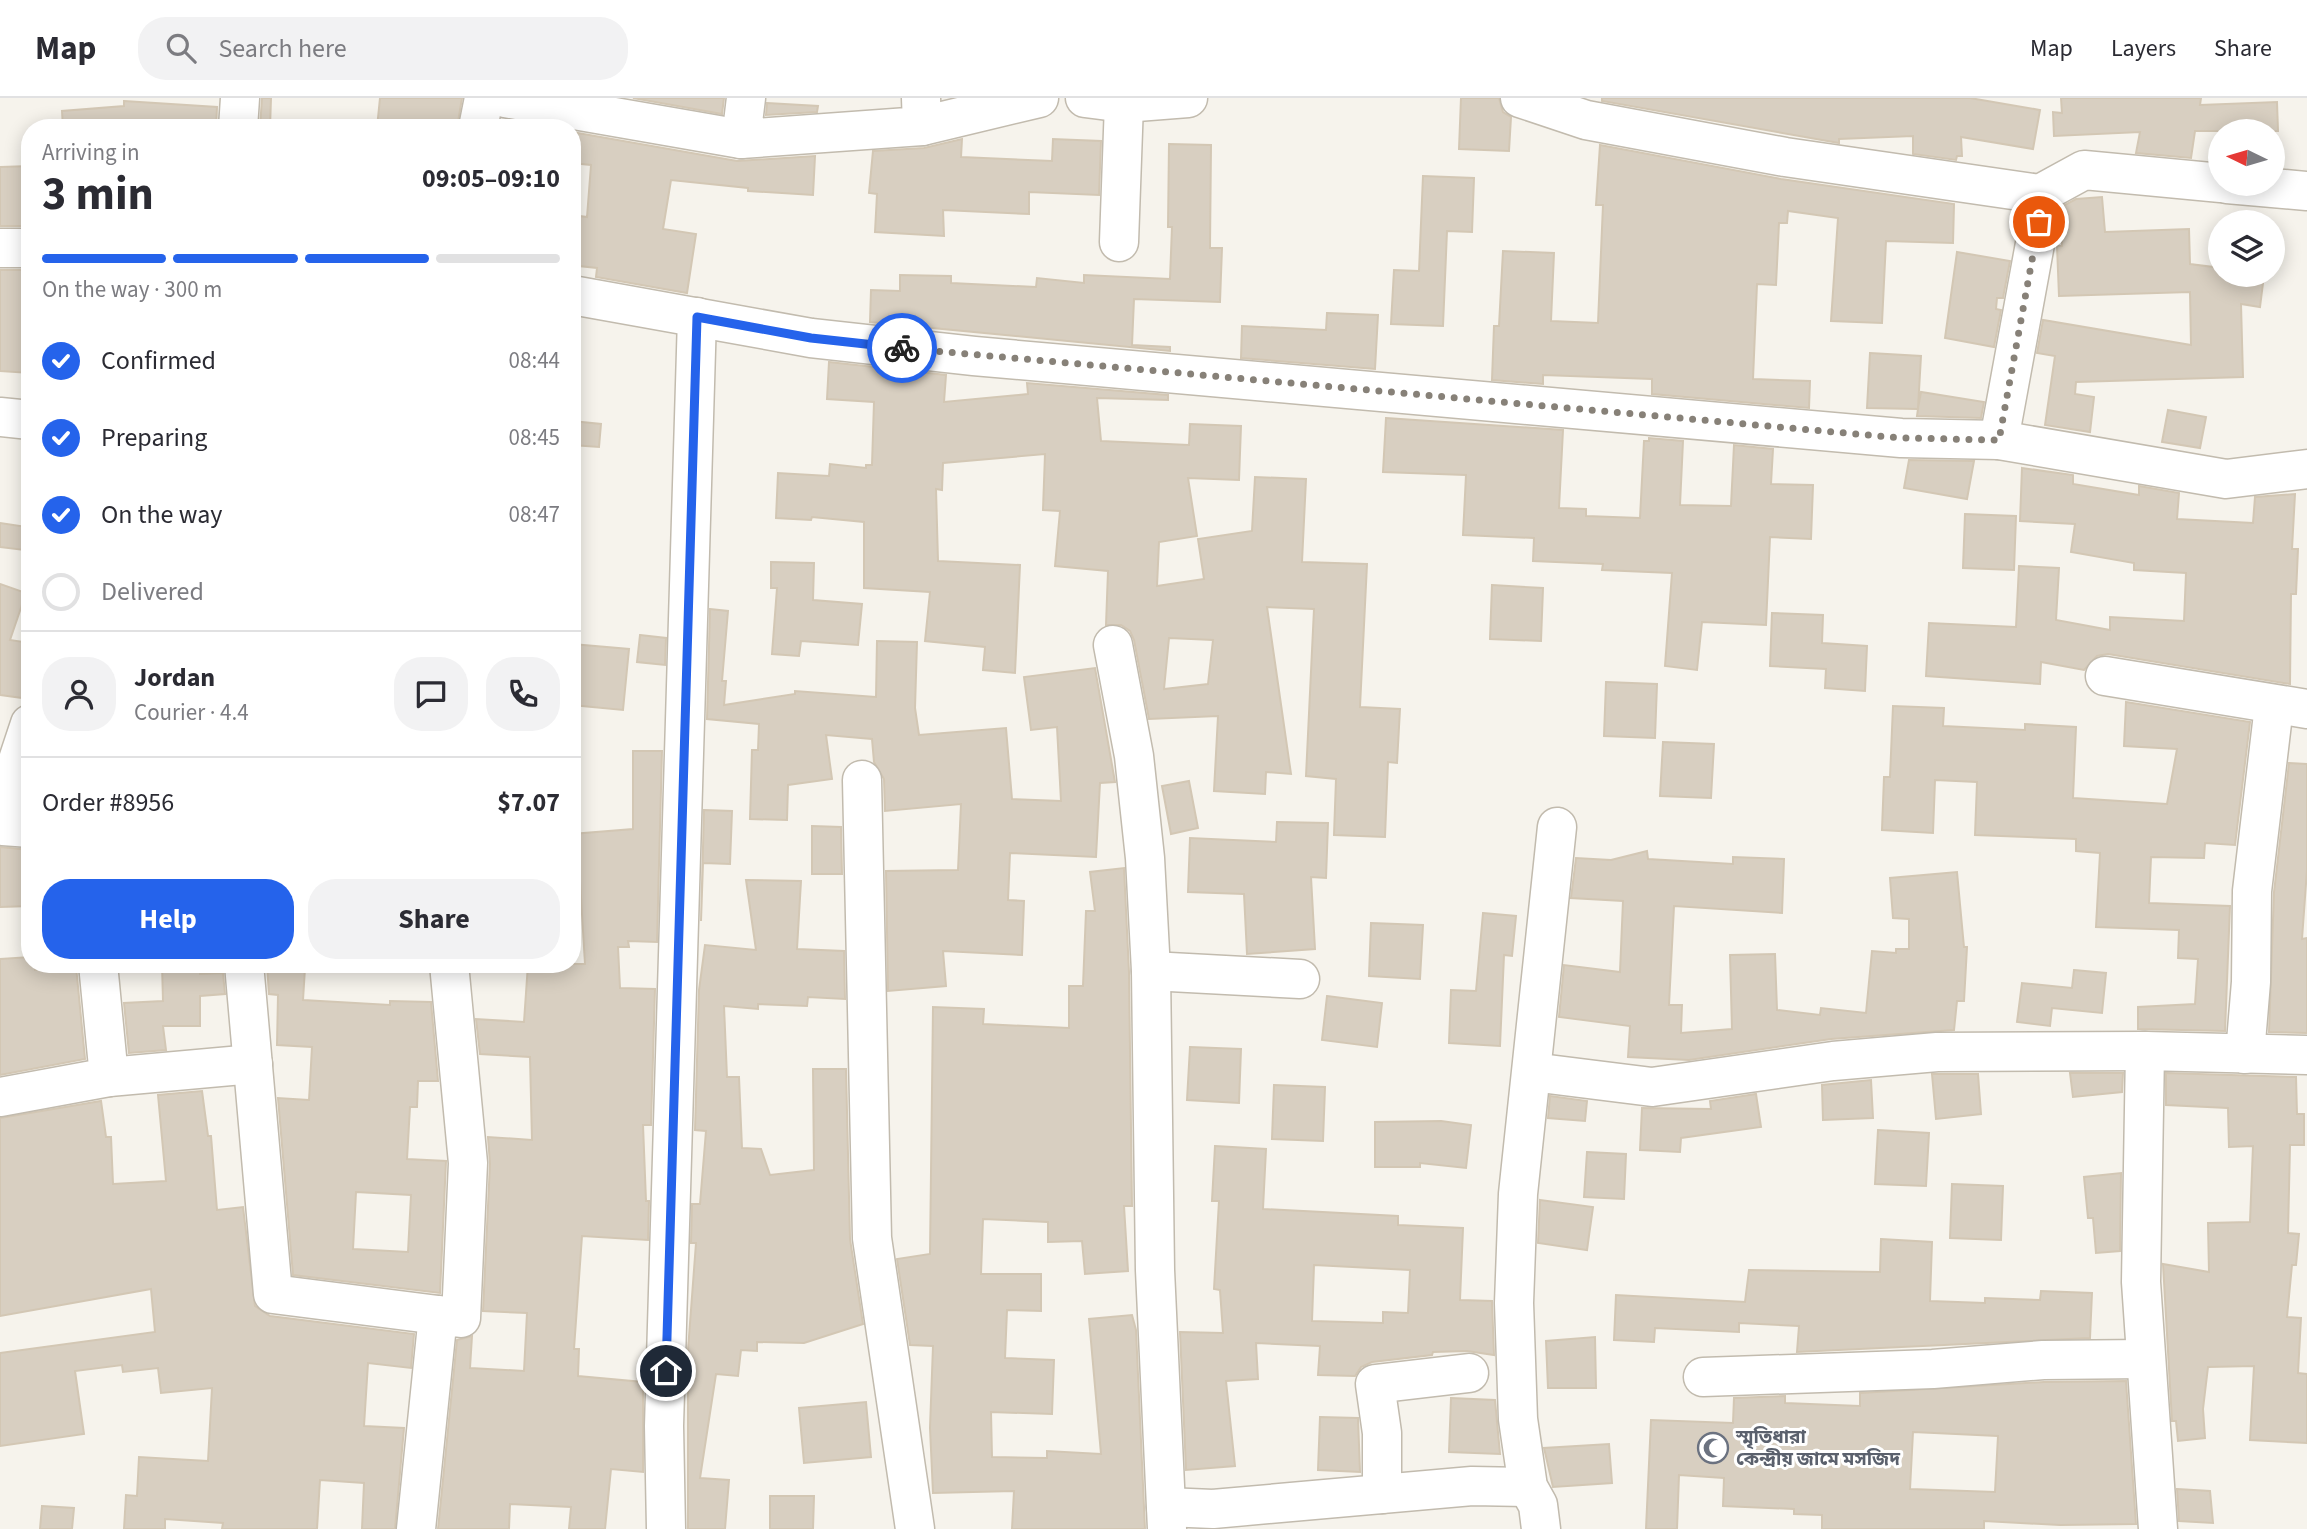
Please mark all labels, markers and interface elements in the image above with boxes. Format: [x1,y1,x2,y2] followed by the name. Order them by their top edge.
[138,17,628,80] search box
[35,25,96,72] text: Map
[162,29,200,67] icon: search
[218,30,347,67] text: Search here
[2030,31,2073,66] text: Map
[2111,31,2176,66] text: Layers
[2214,31,2272,66] text: Share
[2208,119,2286,196] north arrow
[2208,119,2285,287] map controls
[42,136,140,169] text: Arriving in
[422,160,560,197] text: 09:05–09:10
[42,162,154,227] text: 3 min
[2009,192,2069,252] pin
[2020,203,2058,241] icon: bag
[2208,210,2285,287] button: layers
[42,273,222,306] text: On the way · 300 m
[867,313,937,383] courier
[883,329,921,367] icon: bike
[42,342,80,380] icon: check
[101,342,216,379] text: Confirmed
[509,344,560,377] text: 08:44
[42,419,80,457] icon: check
[101,419,207,456] text: Preparing
[509,421,560,454] text: 08:45
[42,496,80,534] icon: check
[101,496,222,533] text: On the way
[509,498,560,531] text: 08:47
[101,573,204,610] text: Delivered
[42,657,116,731] button: person
[394,657,468,731] button: chat
[486,657,560,731] button: phone
[134,659,215,696] text: Jordan
[134,696,249,729] text: Courier · 4.4
[42,784,174,821] text: Order #8956
[497,784,560,821] text: $7.07
[42,879,294,959] button: Help
[308,879,560,959] button: Share
[636,1341,696,1401] pin
[647,1352,685,1390] icon: home
[1735,1424,1900,1473] place label: স্মৃতিধারা কেন্দ্রীয় জামে মসজিদ
[1696,1431,1730,1465] mosque icon: স্মৃতিধারা কেন্দ্রীয় জামে মসজিদ

